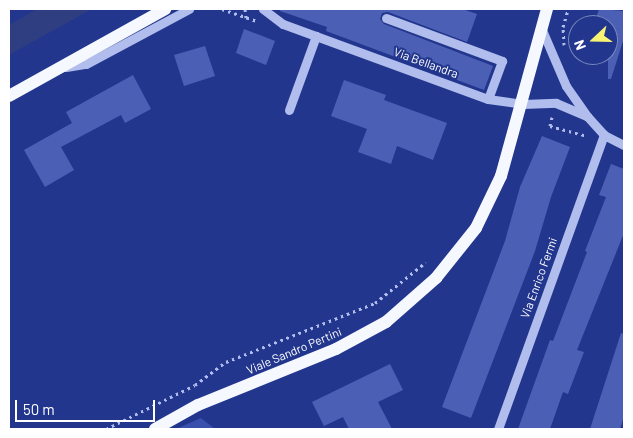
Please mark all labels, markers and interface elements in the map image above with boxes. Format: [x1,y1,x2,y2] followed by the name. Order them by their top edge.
[568,15,618,65] north arrow
[570,38,589,53] text: N
[392,45,460,81] street label: Via Bellandra
[518,236,560,320] street label: Via Enrico Fermi
[244,324,344,378] street label: Viale Sandro Pertini
[18,390,158,422] scale bar
[23,400,55,418] text: 50 m

